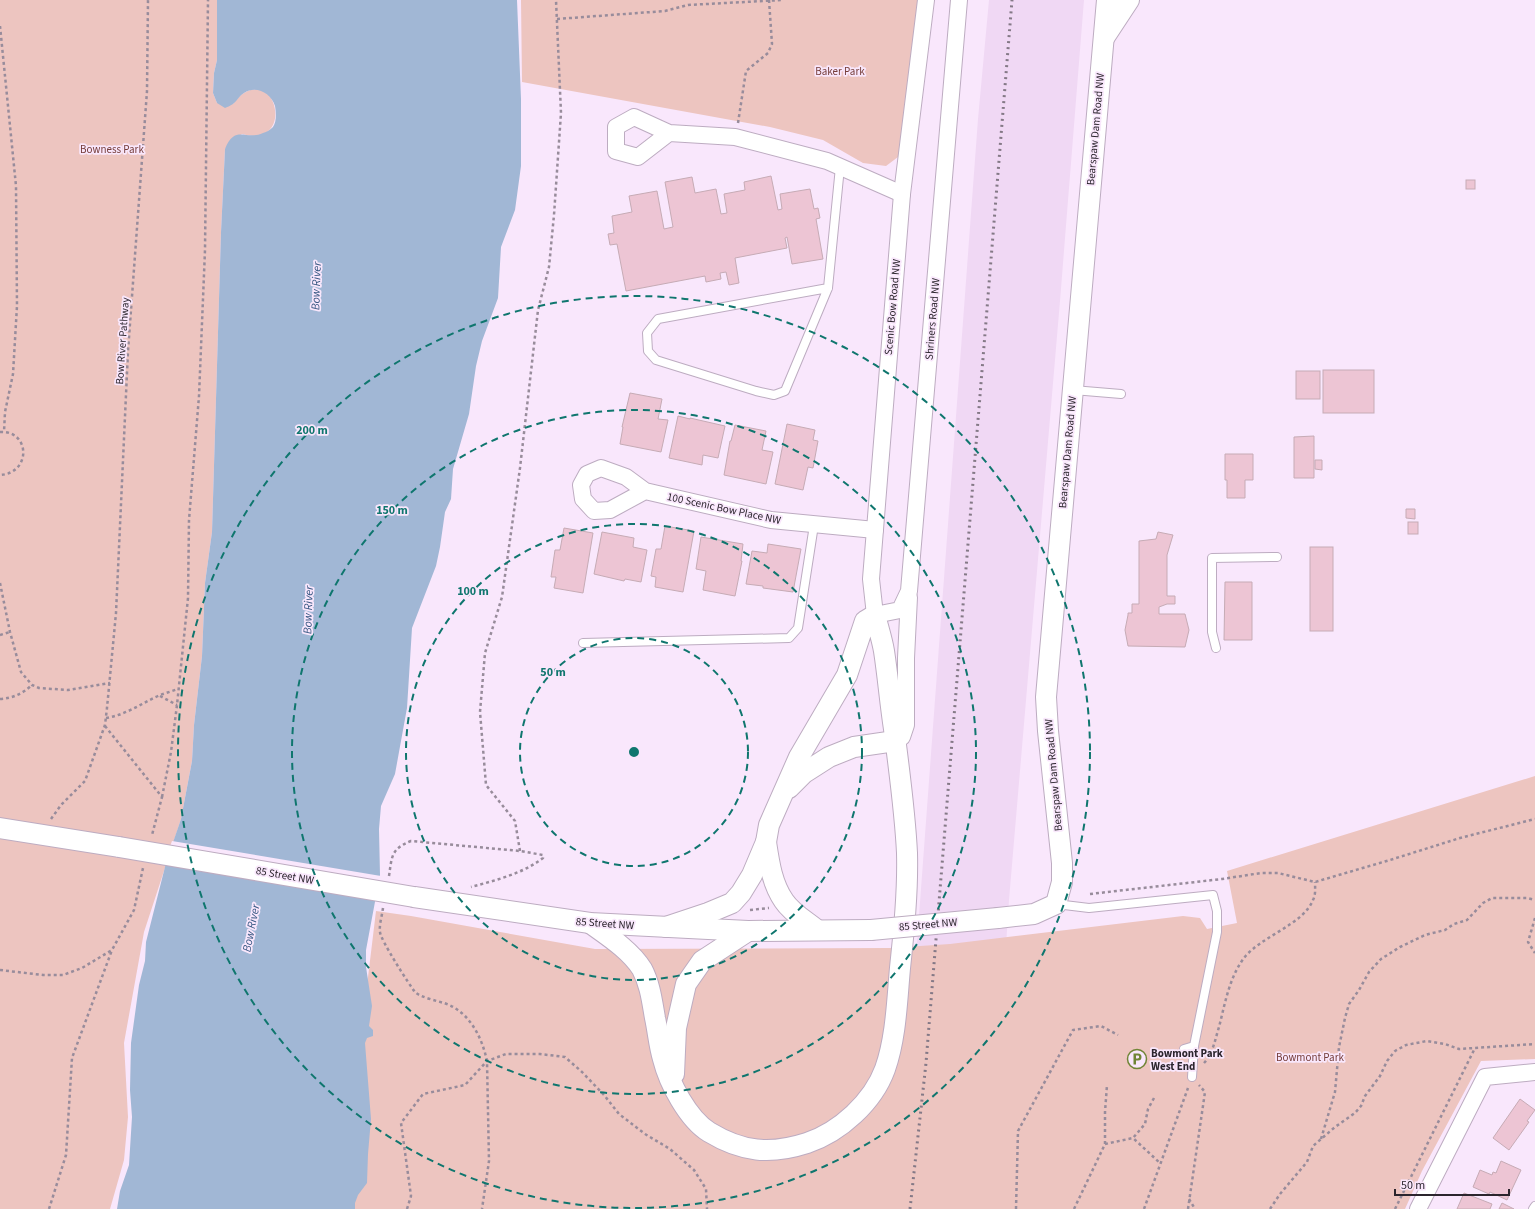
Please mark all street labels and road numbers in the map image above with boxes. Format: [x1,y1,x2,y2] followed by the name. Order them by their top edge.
[1083,72,1108,186] street label: Bearspaw Dam Road NW
[881,258,904,356] street label: Scenic Bow Road NW
[921,277,944,361] street label: Shriners Road NW
[112,297,133,385] street label: Bow River Pathway
[1055,395,1080,509] street label: Bearspaw Dam Road NW
[666,489,782,528] street label: 100 Scenic Bow Place NW
[1041,718,1066,832] street label: Bearspaw Dam Road NW
[255,863,315,888] street label: 85 Street NW
[575,914,635,933] street label: 85 Street NW
[898,914,958,935] street label: 85 Street NW

